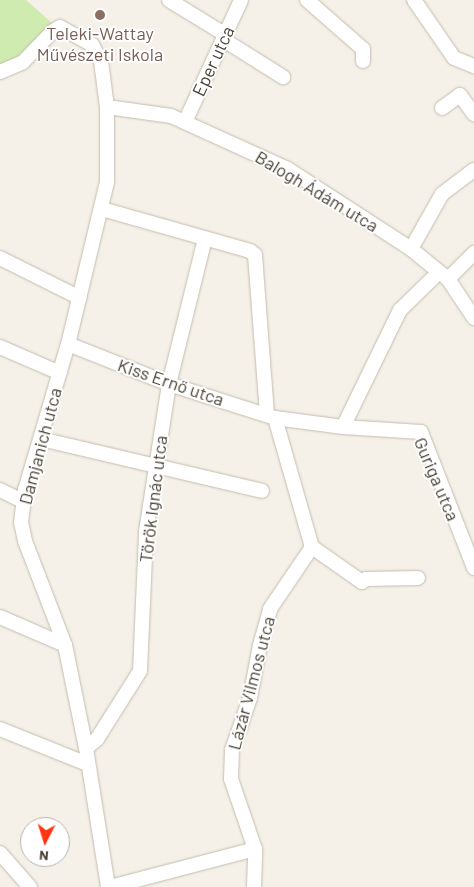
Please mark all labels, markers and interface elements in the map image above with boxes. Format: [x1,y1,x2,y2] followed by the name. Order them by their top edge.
[94,9,106,21] marker: Teleki-Wattay Művészeti Iskola
[187,22,239,100] street label: Eper utca
[37,23,163,66] place label: Teleki-Wattay Művészeti Iskola
[251,146,383,236] street label: Balogh Ádám utca
[115,354,227,410] street label: Kiss Ernő utca
[14,385,66,507] street label: Damjanich utca
[134,434,172,564] street label: Török Ignác utca
[410,434,464,524] street label: Guriga utca
[223,614,279,752] street label: Lázár Vilmos utca
[20,817,70,867] north arrow
[38,848,49,865] text: N

